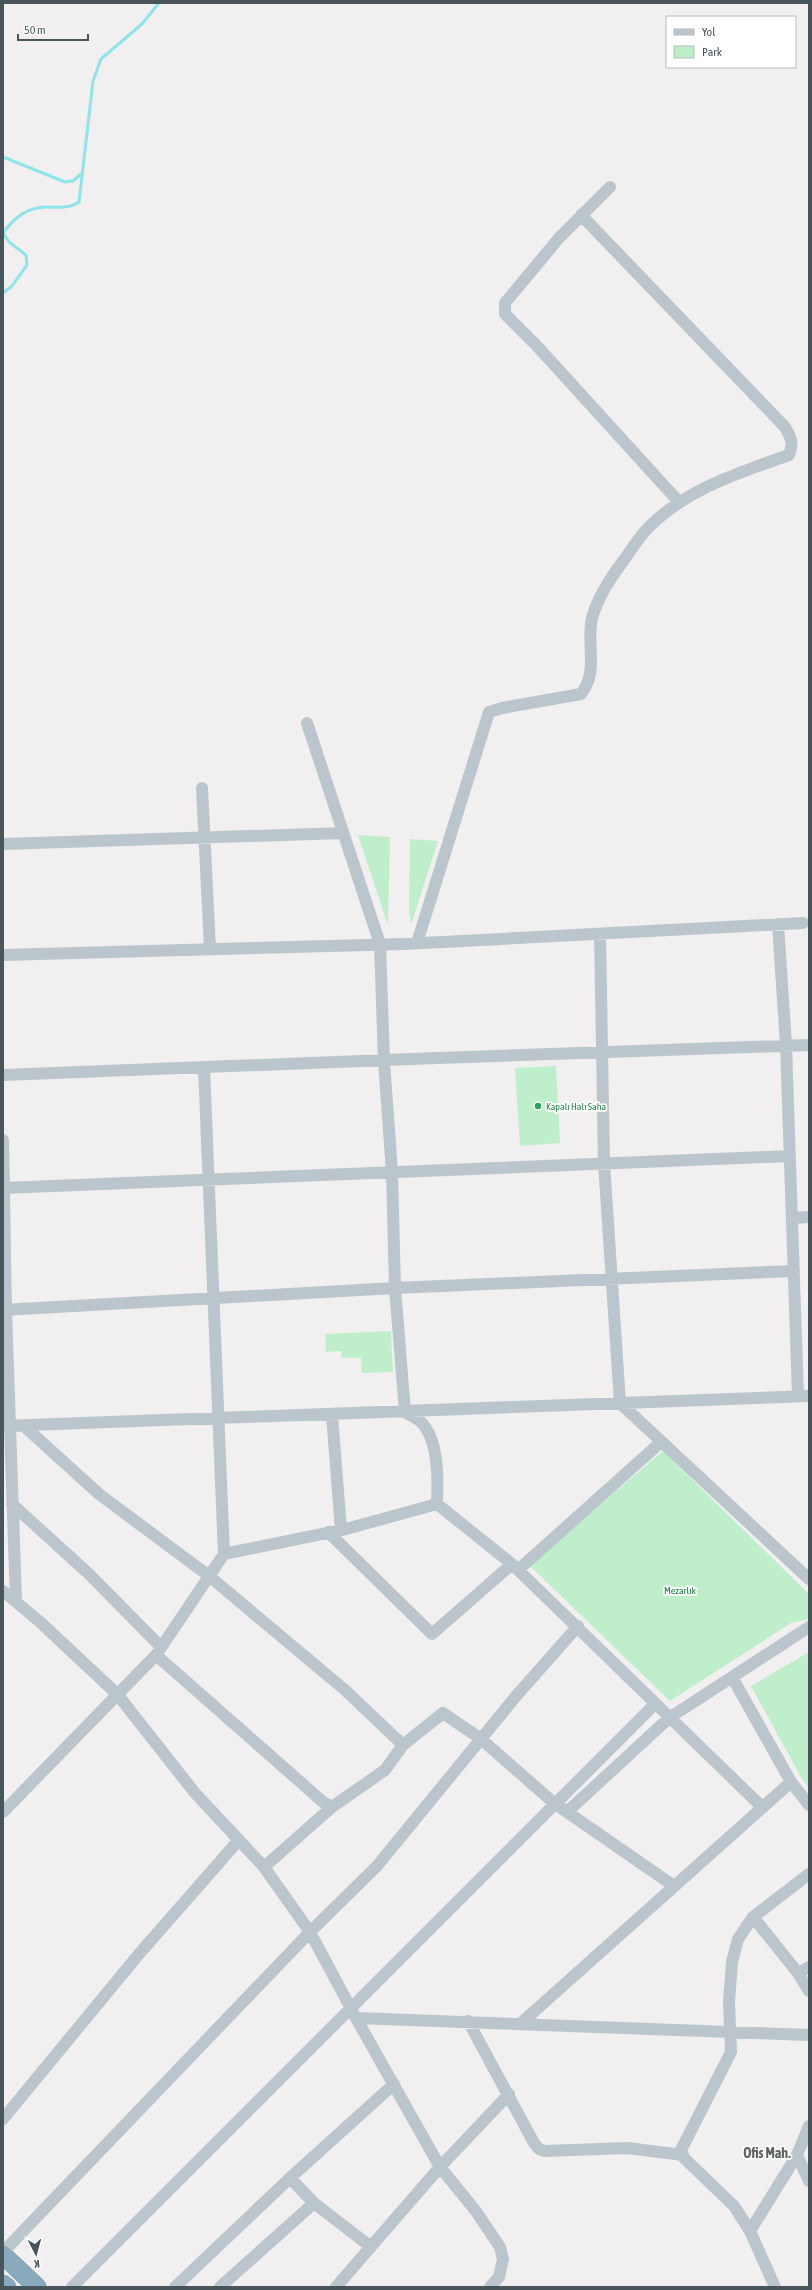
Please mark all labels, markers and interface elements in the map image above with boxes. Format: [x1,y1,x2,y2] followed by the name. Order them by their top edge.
[18,16,88,42] scale bar
[666,16,796,68] legend
[24,23,46,37] text: 50 m
[702,25,716,39] text: Yol
[702,45,723,59] text: Park
[533,1101,543,1111] marker: Kapalı Halı Saha
[546,1101,607,1112] place label: Kapalı Halı Saha
[664,1585,696,1596] park label: Mezarlık
[743,2145,791,2161] district label: Ofis Mah.
[16,2234,56,2274] north arrow
[33,2258,40,2270] text: K

